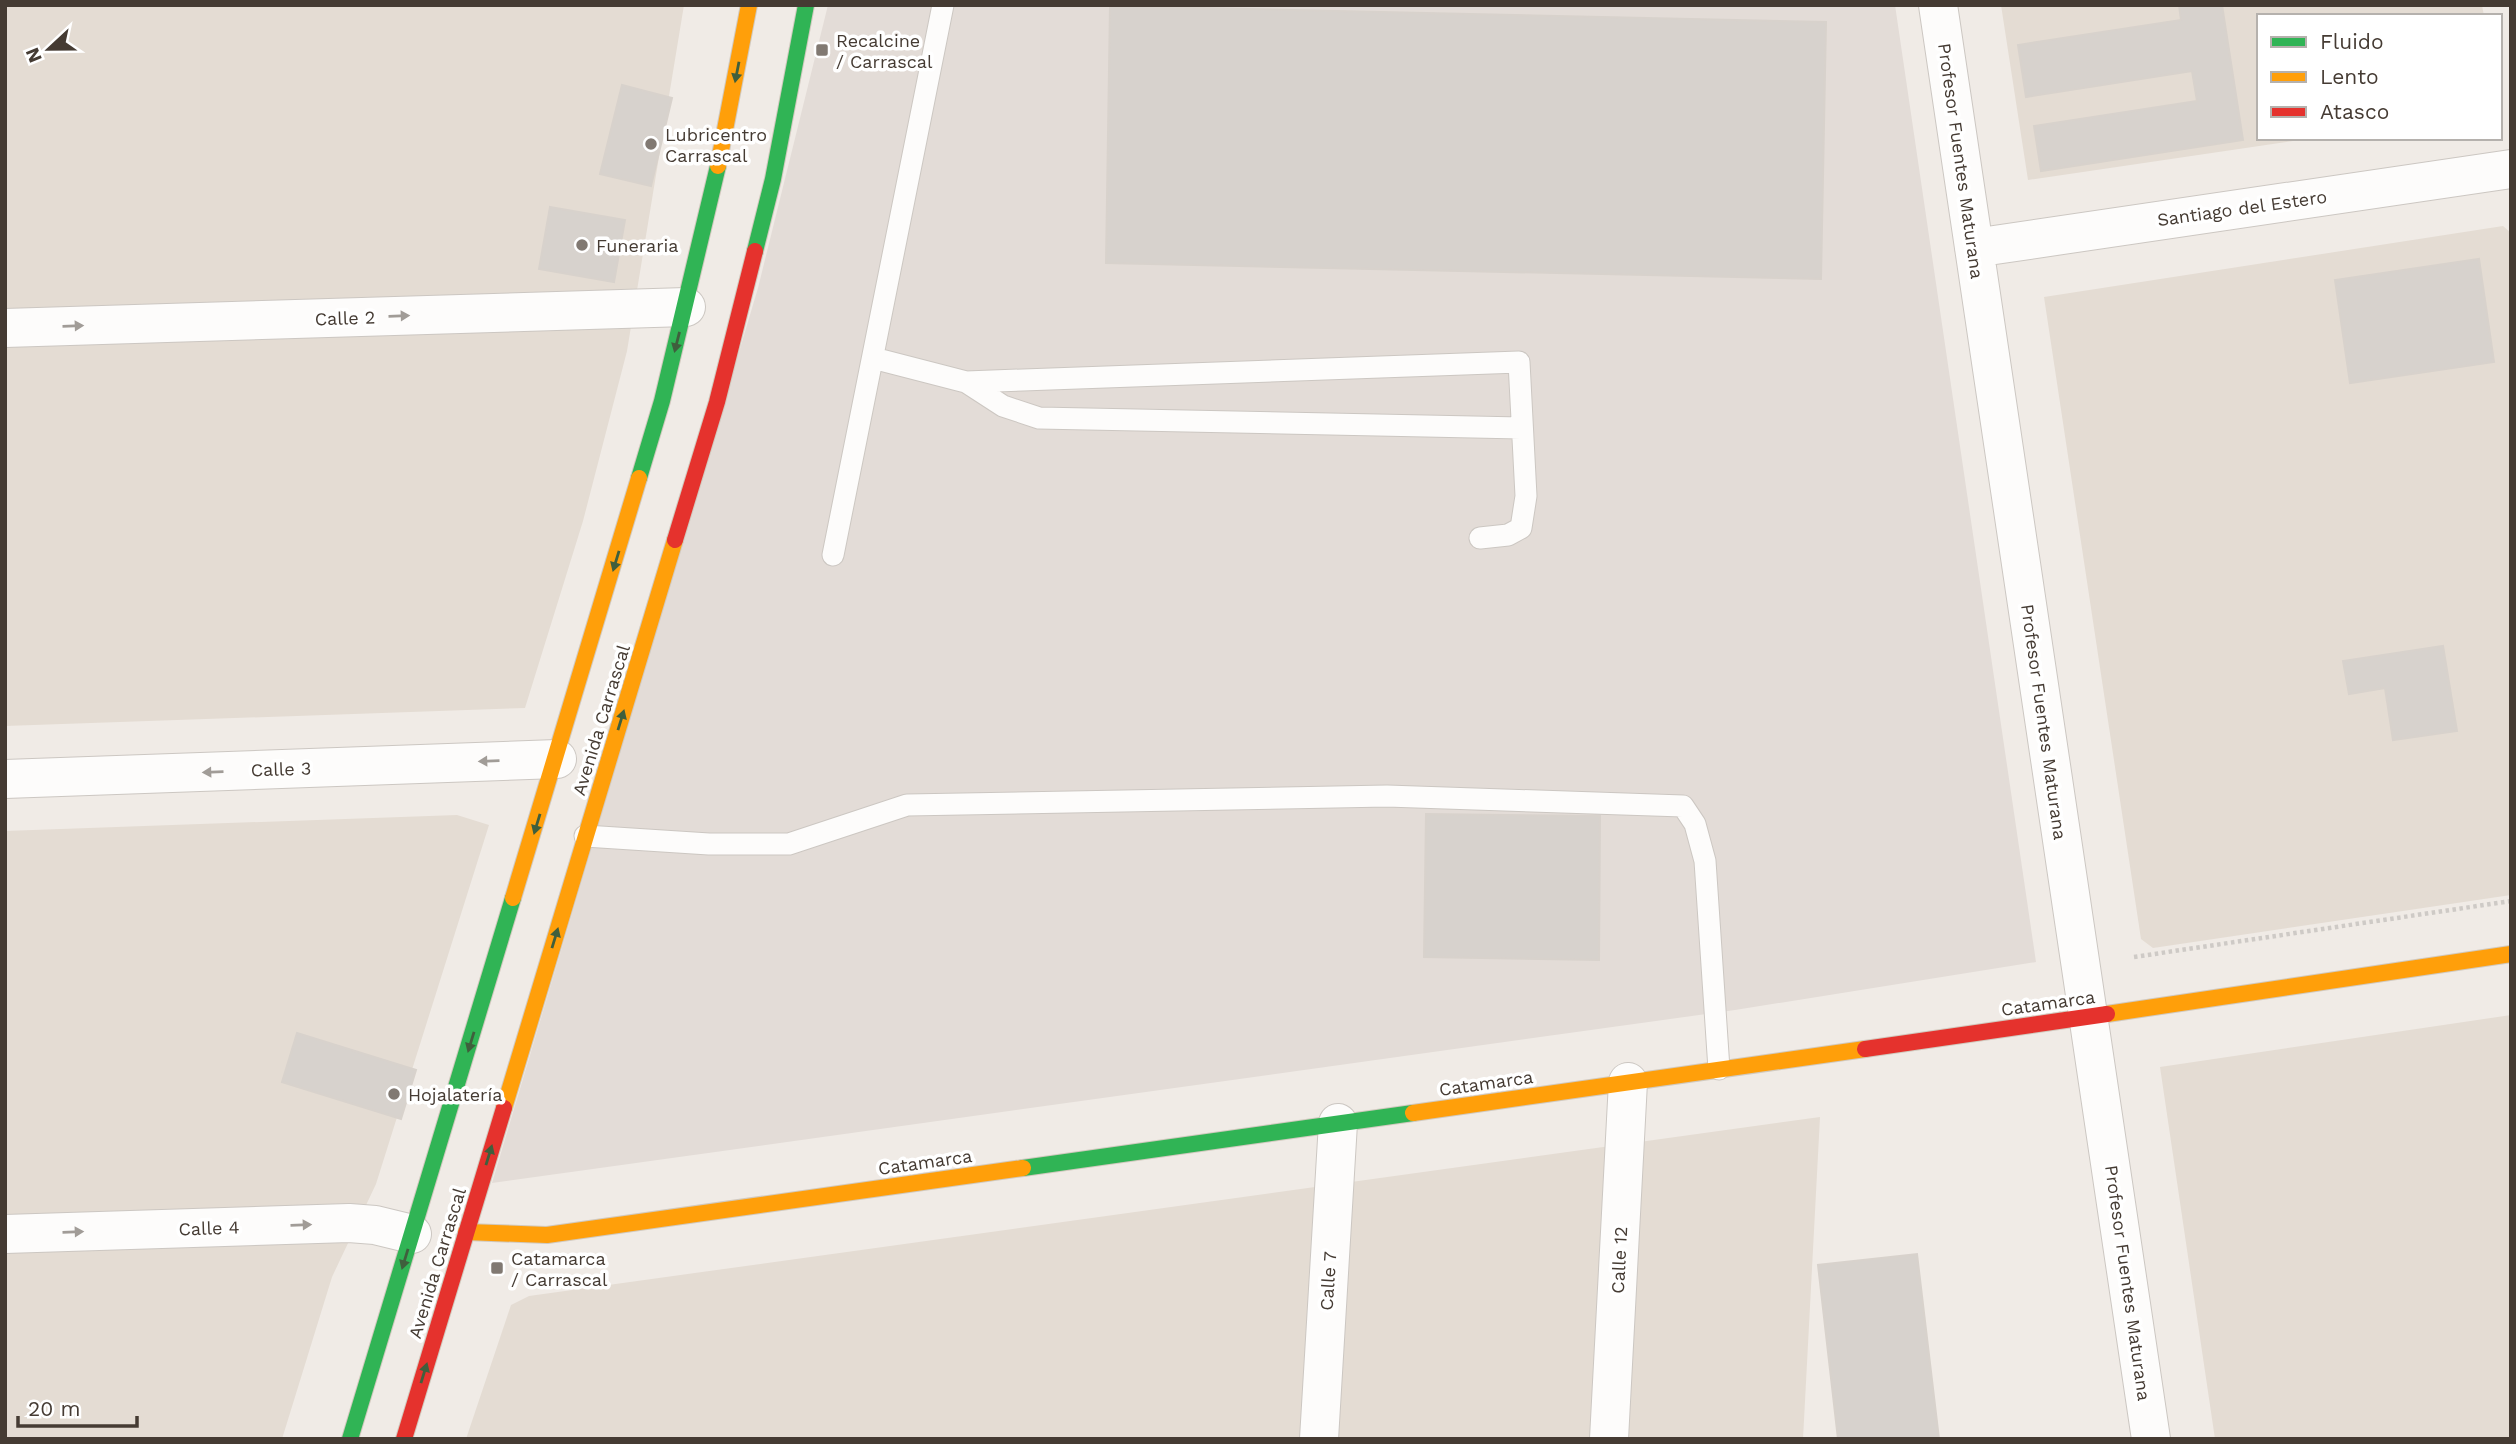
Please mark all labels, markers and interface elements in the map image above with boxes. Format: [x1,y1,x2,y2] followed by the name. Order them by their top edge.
[14,14,84,84] north arrow
[2257,14,2502,140] legend
[2320,29,2384,54] text: Fluido
[836,30,933,72] place label: Recalcine / Carrascal
[814,42,830,58] marker: Recalcine / Carrascal
[1934,42,1988,280] street label: Profesor Fuentes Maturana
[20,44,47,66] text: N
[731,61,742,83] one-way arrow
[2320,64,2379,89] text: Lento
[2320,99,2389,124] text: Atasco
[665,124,767,166] place label: Lubricentro Carrascal
[643,136,659,152] marker: Lubricentro Carrascal
[2156,186,2328,230] street label: Santiago del Estero
[596,235,678,256] place label: Funeraria
[574,237,590,253] marker: Funeraria
[314,306,376,330] street label: Calle 2
[388,310,410,322] one-way arrow
[63,321,85,332] one-way arrow
[671,331,682,353] one-way arrow
[611,551,621,572] one-way arrow
[2017,603,2071,841] street label: Profesor Fuentes Maturana
[568,642,634,798] street label: Avenida Carrascal
[616,709,627,730] one-way arrow
[478,756,500,767] one-way arrow
[250,757,312,781] street label: Calle 3
[201,766,223,777] one-way arrow
[532,814,542,835] one-way arrow
[550,927,560,948] one-way arrow
[2000,986,2096,1020] street label: Catamarca
[466,1031,476,1052] one-way arrow
[1438,1066,1534,1100] street label: Catamarca
[408,1084,502,1105] place label: Hojalatería
[386,1086,402,1102] marker: Hojalatería
[485,1145,495,1166] one-way arrow
[877,1145,973,1179] street label: Catamarca
[2101,1164,2155,1402] street label: Profesor Fuentes Maturana
[404,1185,470,1341] street label: Avenida Carrascal
[178,1216,240,1240] street label: Calle 4
[290,1219,312,1230] one-way arrow
[63,1226,85,1238] one-way arrow
[1607,1226,1631,1294] street label: Calle 12
[511,1248,608,1290] place label: Catamarca / Carrascal
[399,1249,409,1270] one-way arrow
[1315,1251,1341,1311] street label: Calle 7
[489,1260,505,1276] marker: Catamarca / Carrascal
[419,1363,429,1384] one-way arrow
[18,1384,136,1428] scale bar
[28,1396,80,1421] text: 20 m

